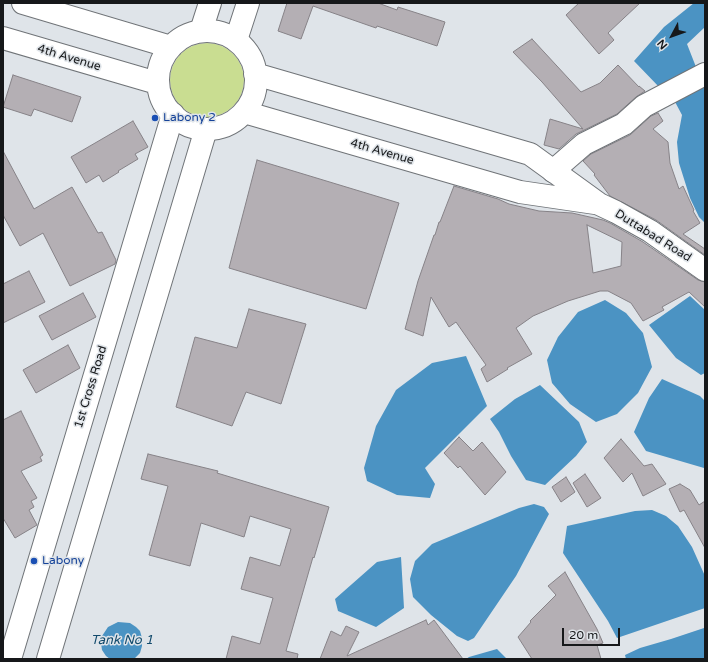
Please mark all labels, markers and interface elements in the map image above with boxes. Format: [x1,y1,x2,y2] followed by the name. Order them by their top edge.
[652,16,692,56] north arrow
[655,37,670,52] text: N
[36,42,102,74] street label: 4th Avenue
[163,111,216,125] place label: Labony 2
[150,113,160,123] marker: Labony 2
[349,136,415,168] street label: 4th Avenue
[612,207,694,265] street label: Duttabad Road
[72,344,110,430] street label: 1st Cross Road
[42,554,84,568] place label: Labony
[29,556,39,566] marker: Labony
[564,620,622,646] scale bar
[569,628,598,642] text: 20 m
[91,633,153,649] water label: Tank No 1

